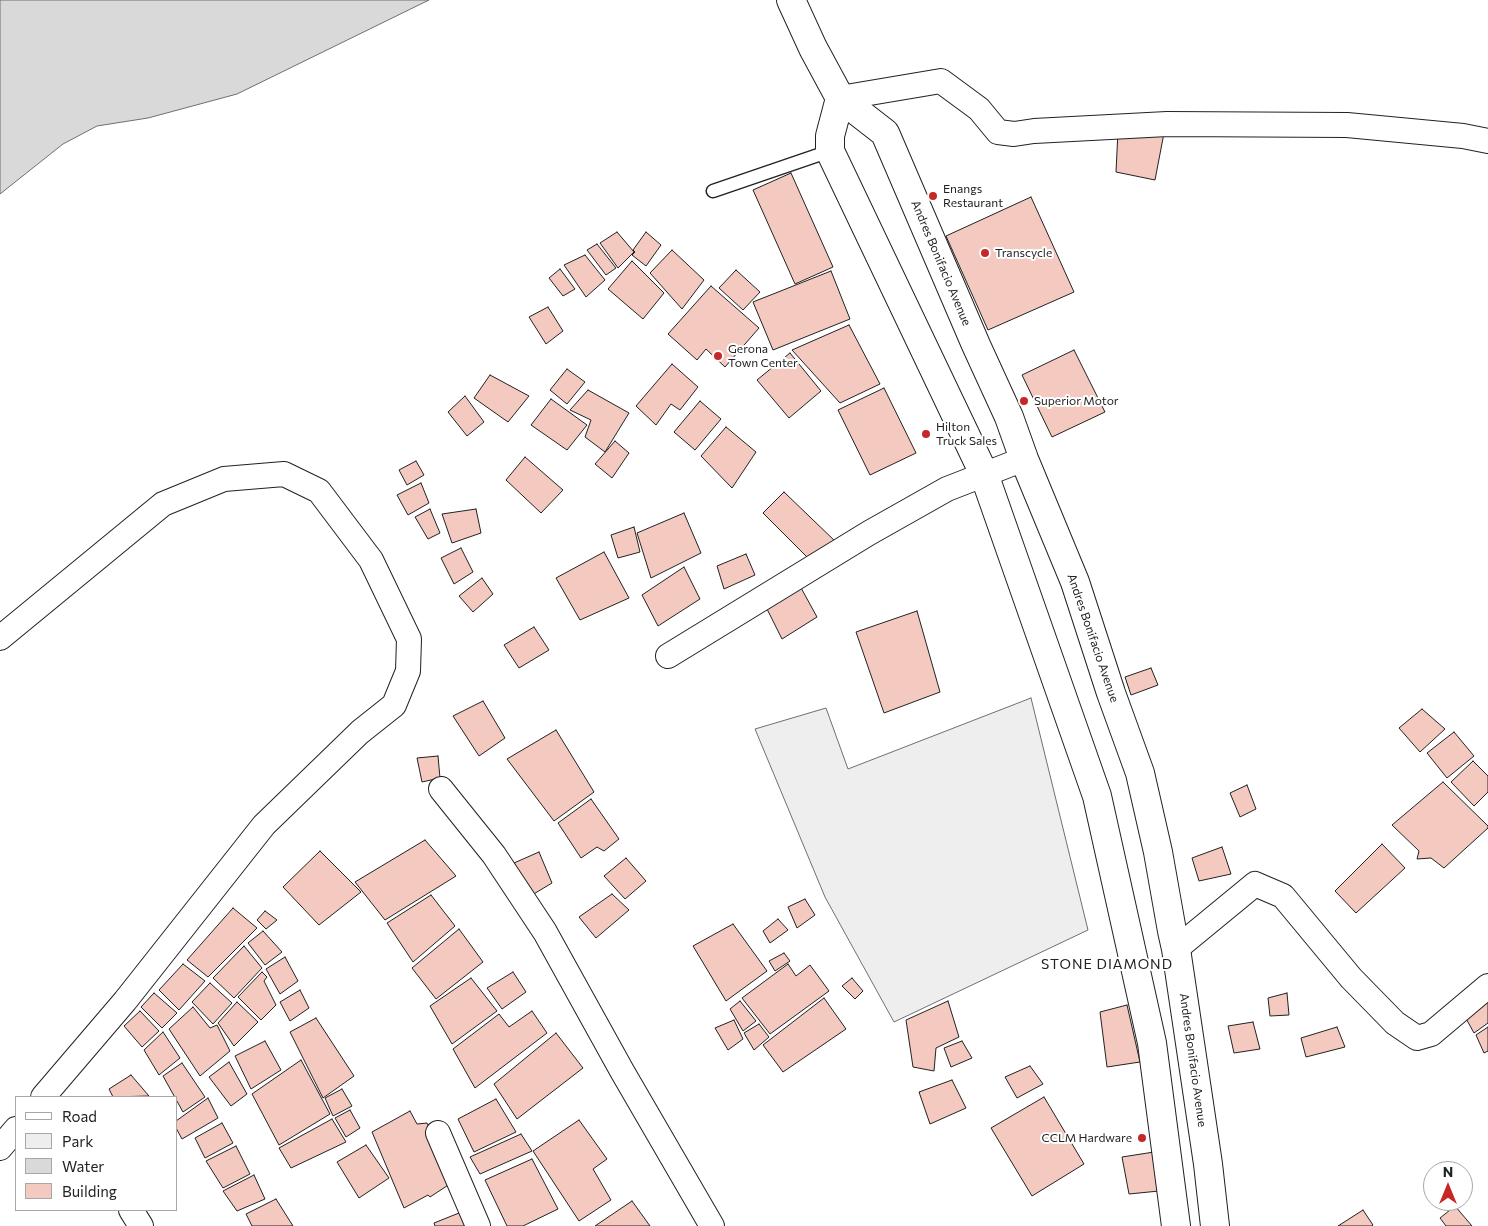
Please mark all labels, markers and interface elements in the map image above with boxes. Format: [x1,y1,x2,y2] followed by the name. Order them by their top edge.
[943,182,1003,210] place label: Enangs Restaurant
[927,190,939,202] marker: Enangs Restaurant
[908,198,974,328] street label: Andres Bonifacio Avenue
[995,246,1052,260] place label: Transcycle
[979,247,991,259] marker: Transcycle
[728,342,798,370] place label: Gerona Town Center
[712,350,724,362] marker: Gerona Town Center
[1034,394,1119,408] place label: Superior Motor
[1018,395,1030,407] marker: Superior Motor
[936,420,997,448] place label: Hilton Truck Sales
[920,428,932,440] marker: Hilton Truck Sales
[1064,572,1122,704] street label: Andres Bonifacio Avenue
[1039,956,1175,972] district label: STONE DIAMOND
[1176,992,1210,1128] street label: Andres Bonifacio Avenue
[15,1096,178,1211] legend
[62,1107,97,1125] text: Road
[1041,1131,1132,1145] place label: CCLM Hardware
[62,1132,93,1150] text: Park
[1136,1132,1148,1144] marker: CCLM Hardware
[62,1157,104,1175] text: Water
[1423,1161,1473,1211] north arrow
[1443,1163,1453,1180] text: N
[62,1182,117,1200] text: Building

